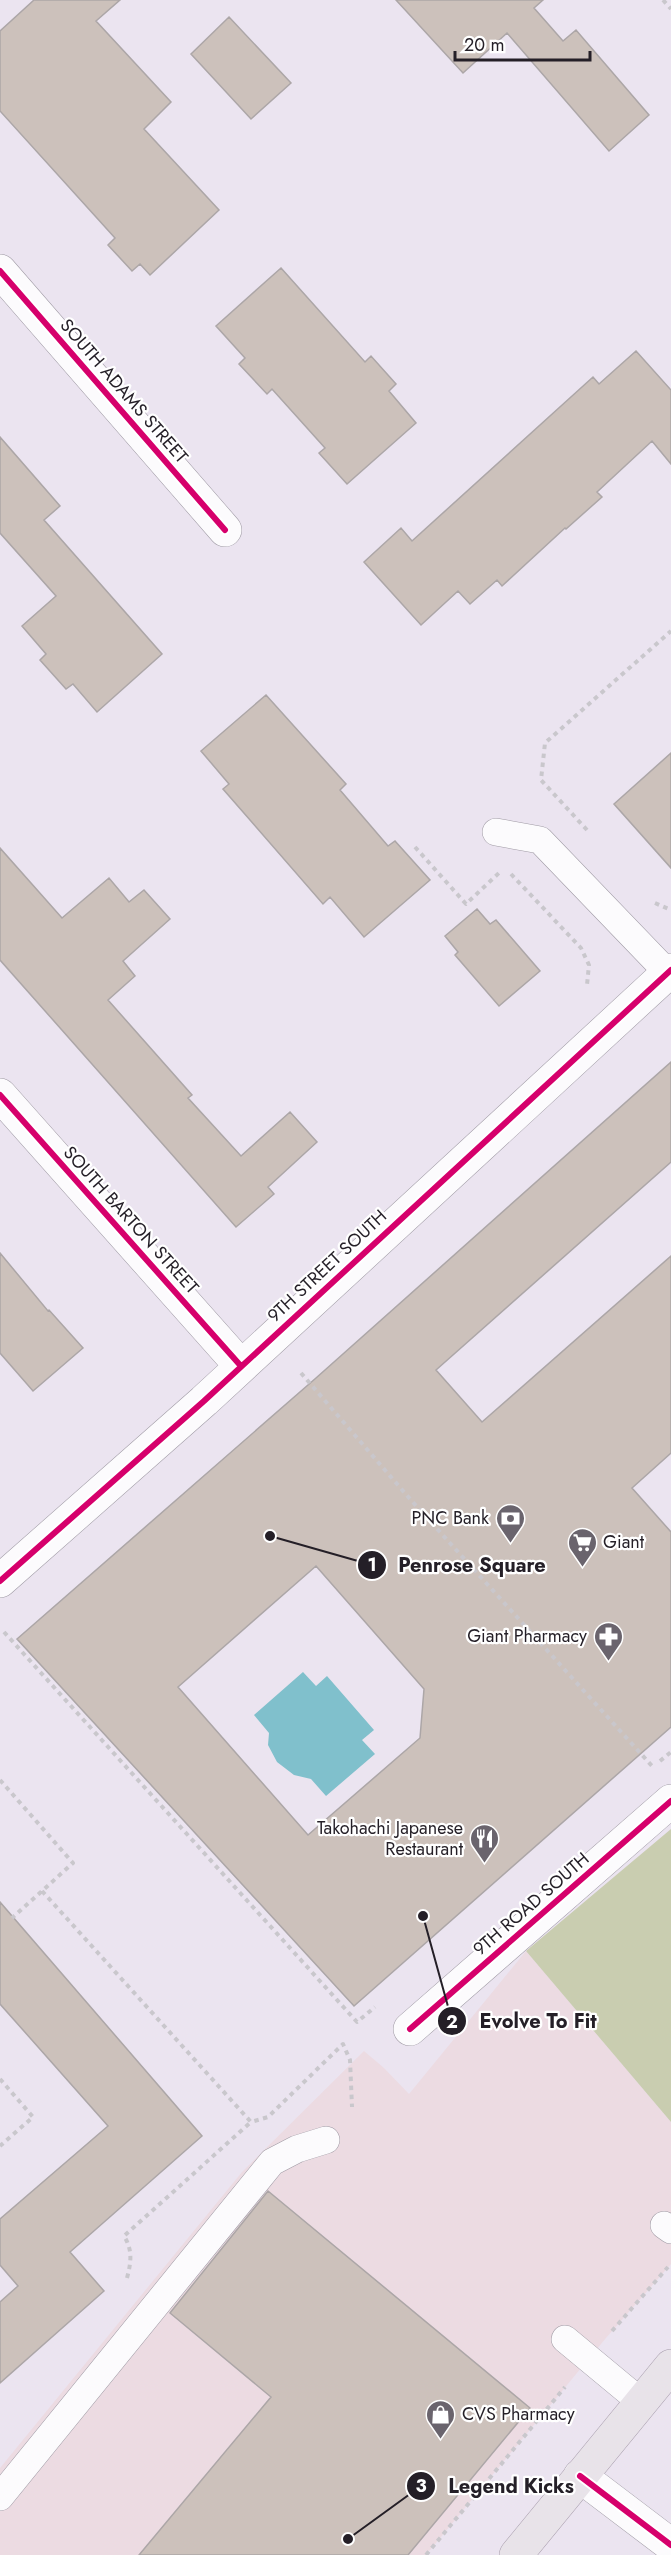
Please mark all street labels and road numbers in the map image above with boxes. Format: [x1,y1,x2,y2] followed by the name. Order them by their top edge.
[54,313,195,469] street label: SOUTH ADAMS STREET
[57,1140,205,1300] street label: SOUTH BARTON STREET
[261,1204,393,1328] street label: 9TH STREET SOUTH
[467,1846,595,1962] street label: 9TH ROAD SOUTH

